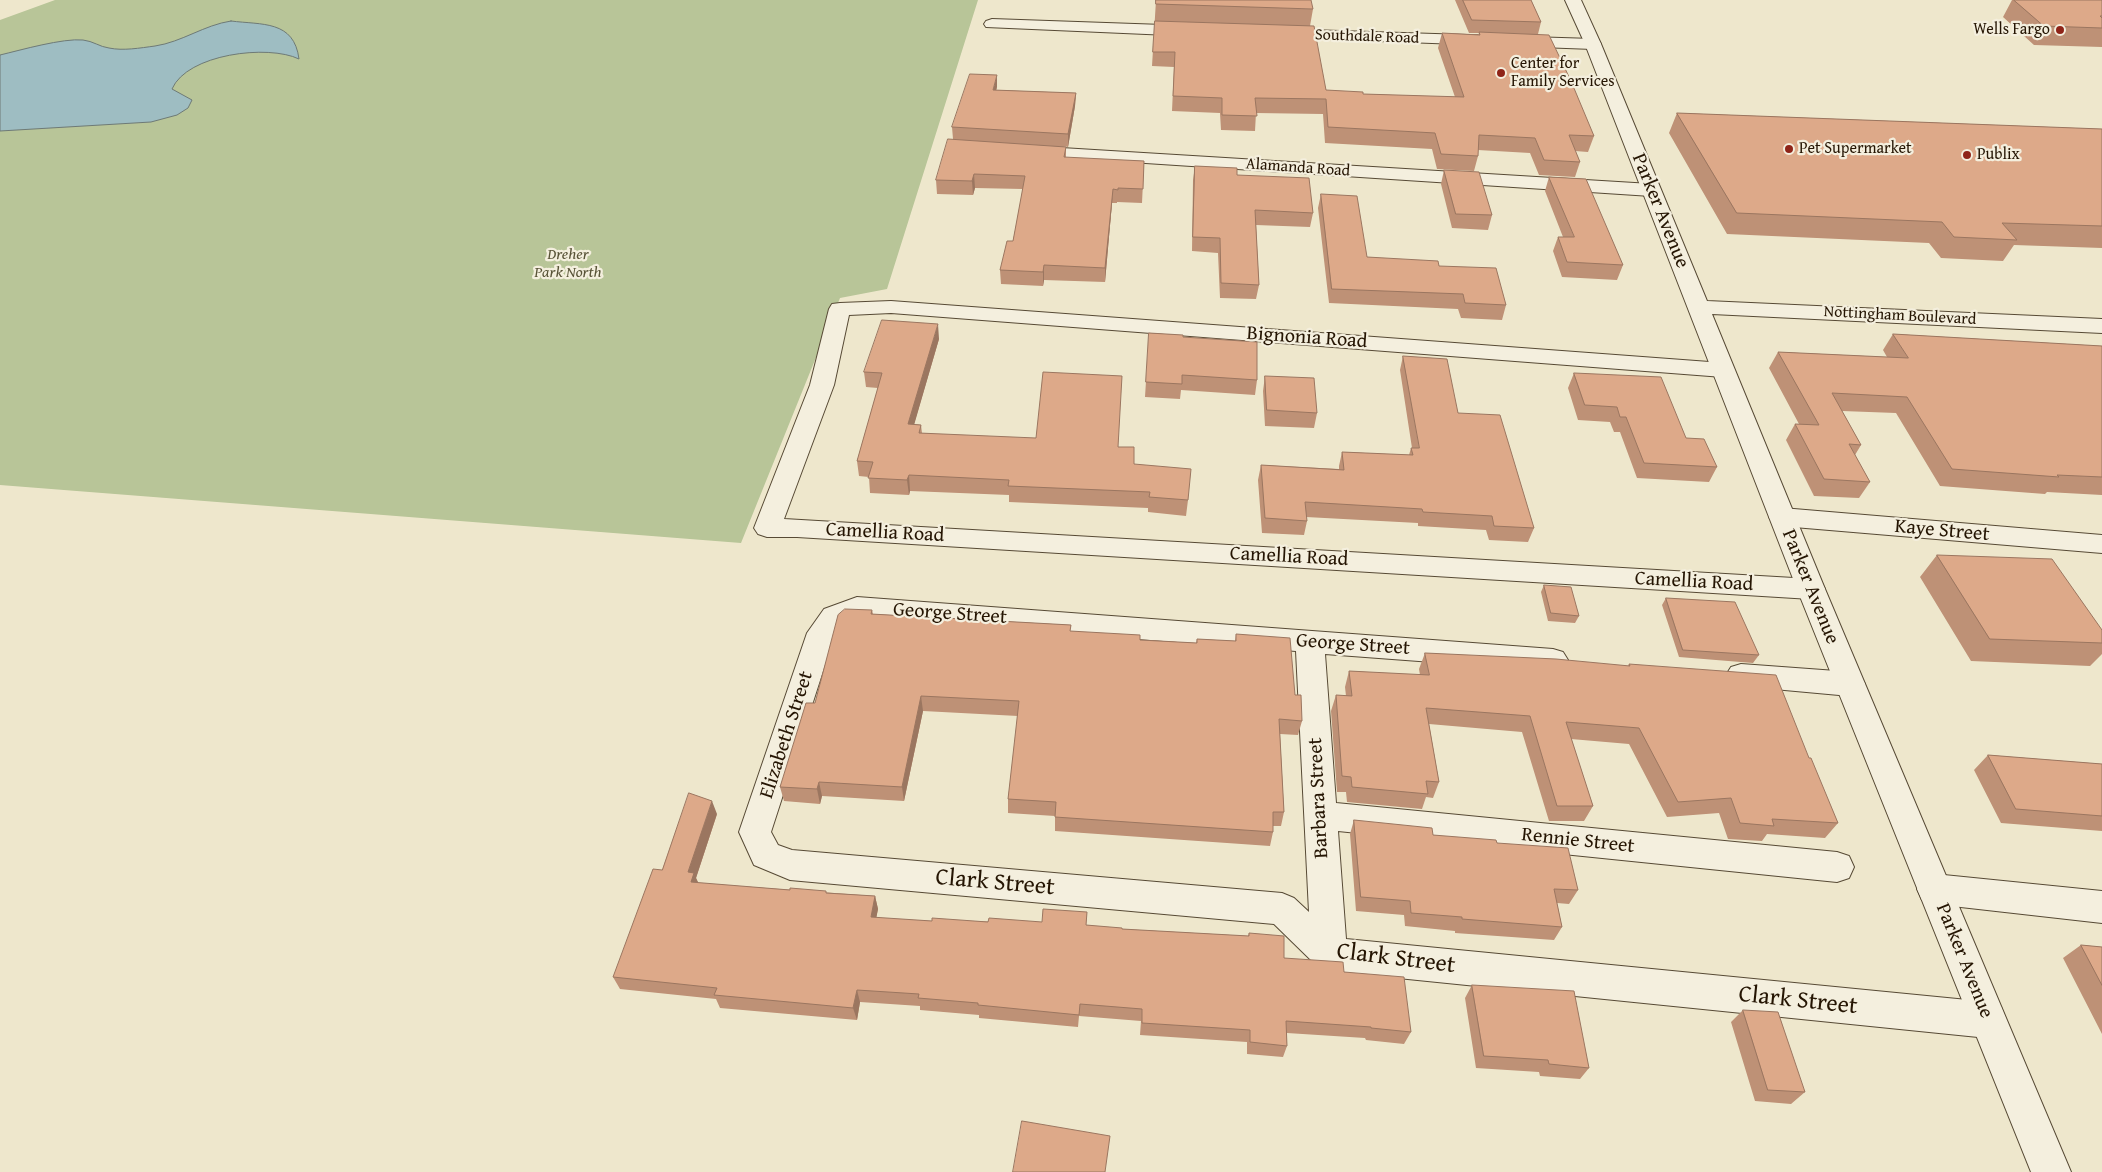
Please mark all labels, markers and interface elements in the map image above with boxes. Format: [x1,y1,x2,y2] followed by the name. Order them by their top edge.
[1973,20,2050,40] place label: Wells Fargo
[2054,24,2066,36] marker: Wells Fargo
[1315,26,1419,48] street label: Southdale Road
[1511,54,1615,92] place label: Center for Family Services
[1495,67,1507,79] marker: Center for Family Services
[1799,139,1912,159] place label: Pet Supermarket
[1783,143,1795,155] marker: Pet Supermarket
[1977,145,2020,165] place label: Publix
[1961,149,1973,161] marker: Publix
[1626,150,1694,272] street label: Parker Avenue
[1245,155,1351,181] street label: Alamanda Road
[534,245,602,283] park label: Dreher Park North
[1823,302,1977,330] street label: Nottingham Boulevard
[1246,322,1368,354] street label: Bignonia Road
[1894,515,1990,547] street label: Kaye Street
[825,518,945,548] street label: Camellia Road
[1776,526,1844,648] street label: Parker Avenue
[1229,542,1349,572] street label: Camellia Road
[1634,567,1754,597] street label: Camellia Road
[892,598,1008,630] street label: George Street
[1295,629,1411,661] street label: George Street
[755,668,819,802] street label: Elizabeth Street
[1304,737,1334,859] street label: Barbara Street
[1520,823,1636,859] street label: Rennie Street
[934,863,1056,903] street label: Clark Street
[1930,900,1998,1022] street label: Parker Avenue
[1335,937,1457,981] street label: Clark Street
[1737,980,1859,1022] street label: Clark Street

